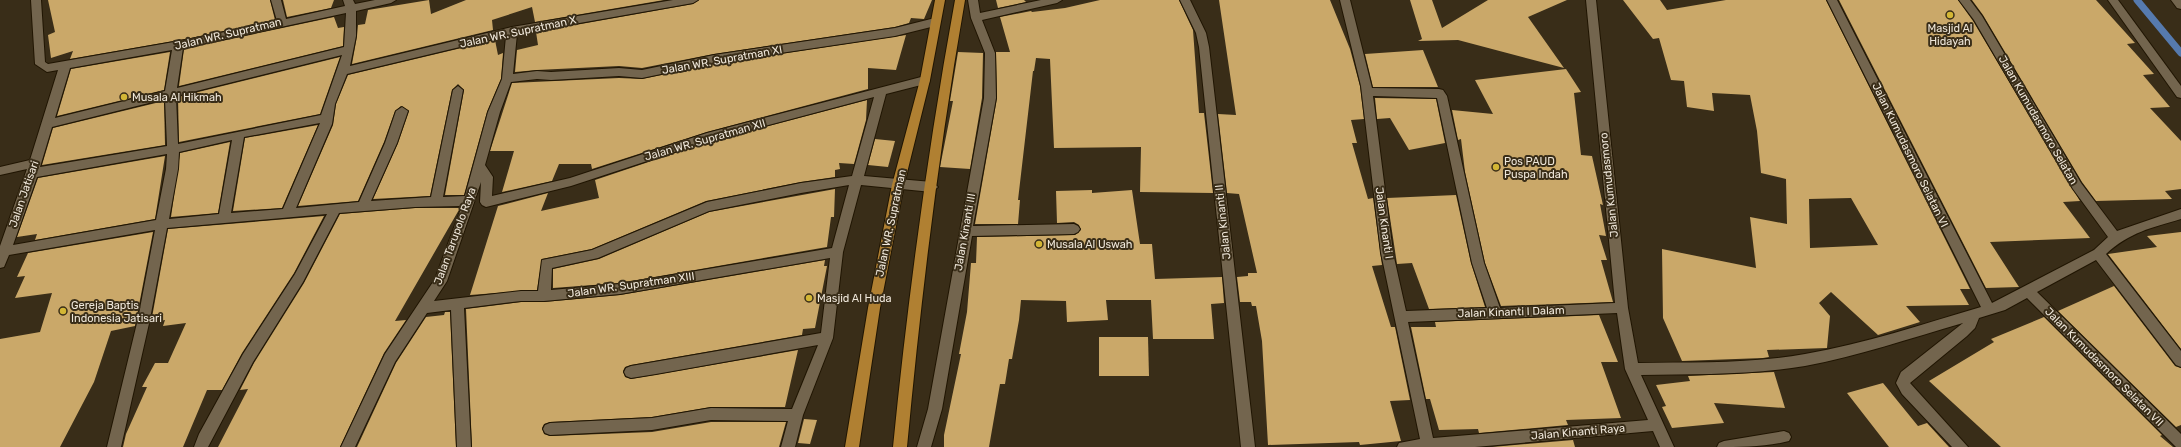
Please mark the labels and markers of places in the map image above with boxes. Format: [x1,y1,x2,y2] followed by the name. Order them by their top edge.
[1945,10,1955,20] marker: Masjid Al Hidayah
[1928,22,1972,48] place label: Masjid Al Hidayah
[132,91,222,104] place label: Musala Al Hikmah
[119,92,129,102] marker: Musala Al Hikmah
[1504,155,1568,181] place label: Pos PAUD Puspa Indah
[1491,162,1501,172] marker: Pos PAUD Puspa Indah
[1047,238,1132,251] place label: Musala Al Uswah
[1034,239,1044,249] marker: Musala Al Uswah
[817,292,892,305] place label: Masjid Al Huda
[804,293,814,303] marker: Masjid Al Huda
[71,299,162,325] place label: Gereja Baptis Indonesia Jatisari
[58,306,68,316] marker: Gereja Baptis Indonesia Jatisari

